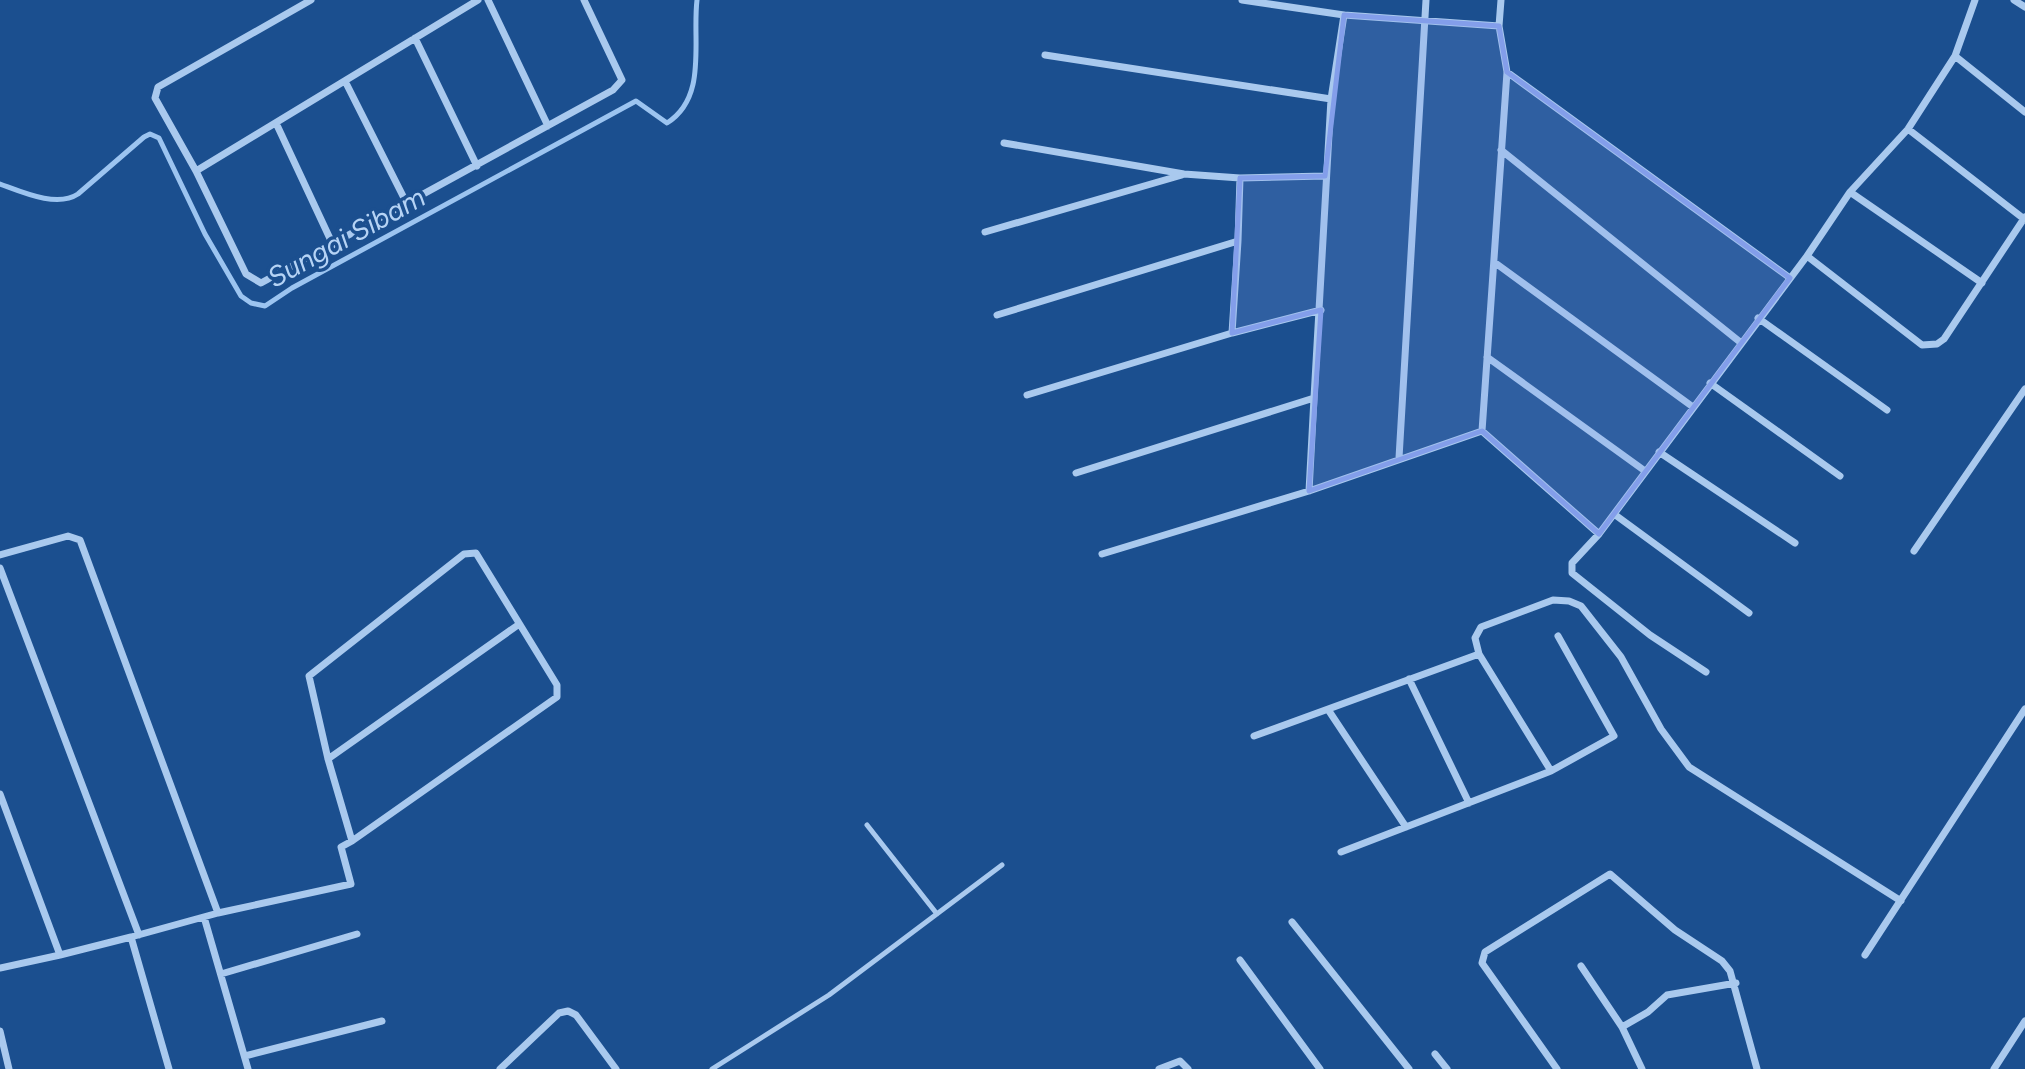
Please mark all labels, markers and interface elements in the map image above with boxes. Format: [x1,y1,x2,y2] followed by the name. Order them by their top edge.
[261,180,431,294] water label: Sungai Sibam

